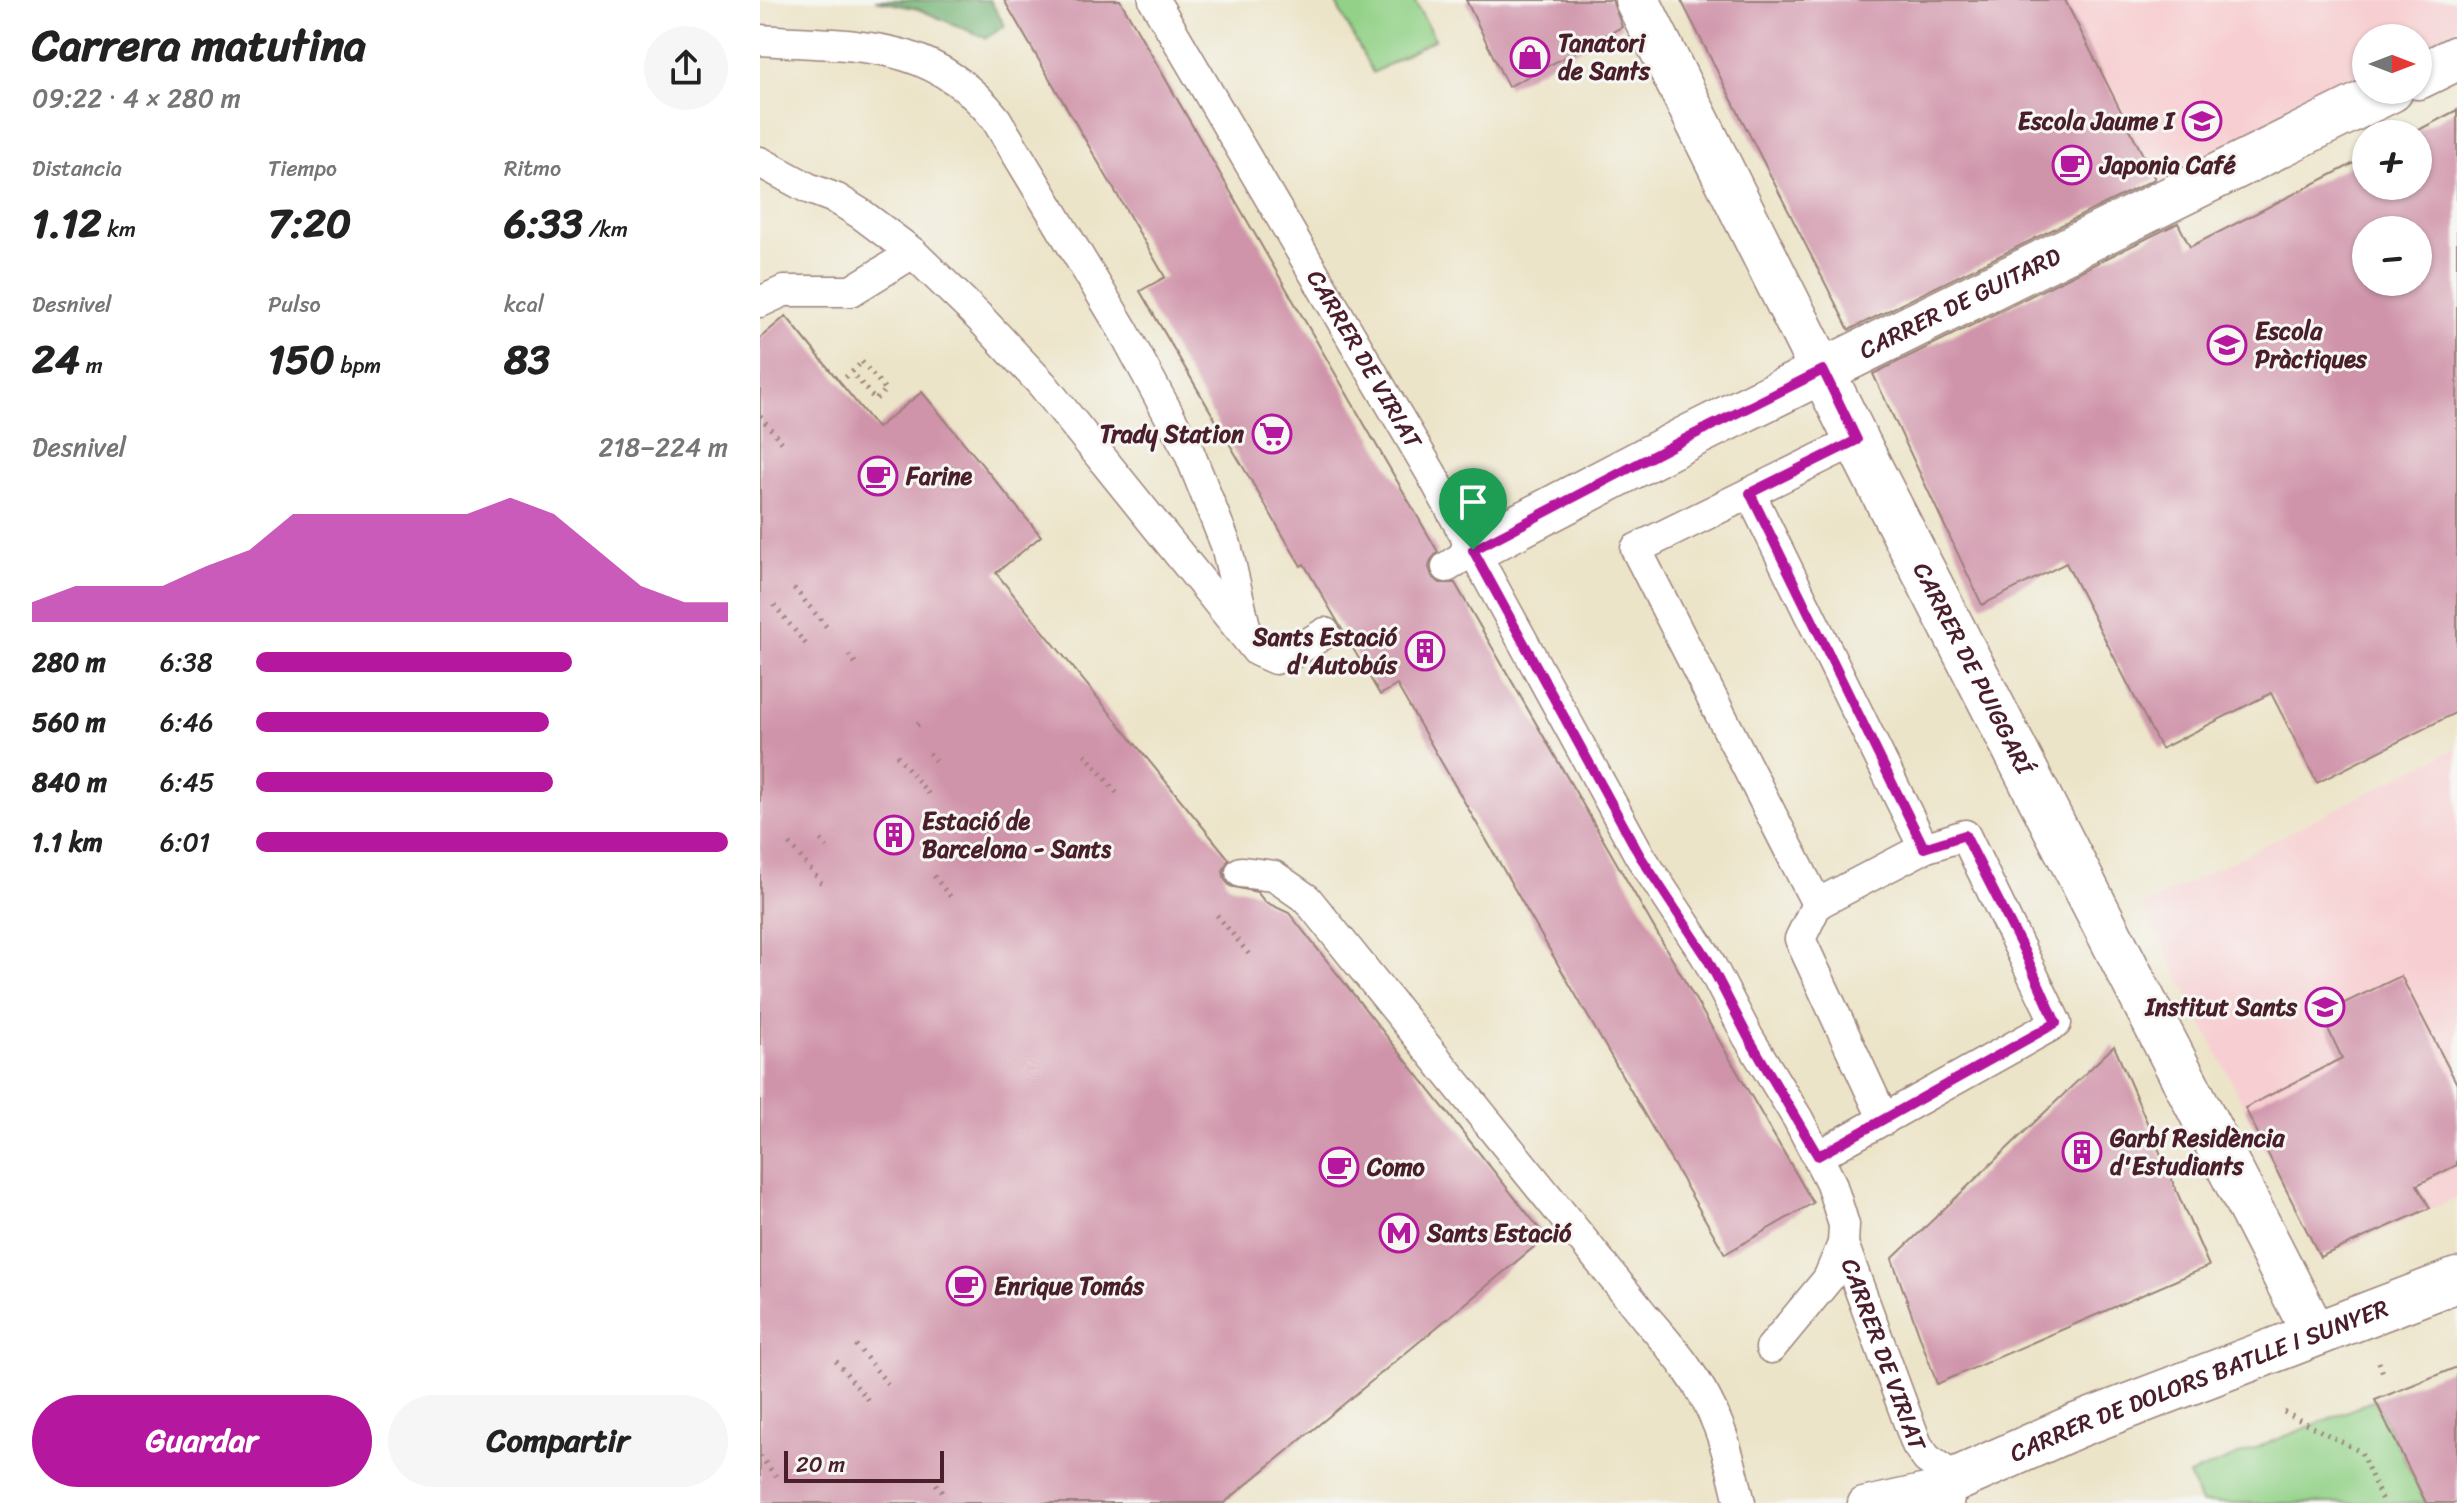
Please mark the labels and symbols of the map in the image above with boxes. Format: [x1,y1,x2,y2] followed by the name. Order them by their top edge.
[1558,22,1651,92] place label: Tanatori de Sants
[2352,24,2432,104] north arrow
[1509,36,1551,78] shop icon: Tanatori de Sants
[2018,100,2176,142] place label: Escola Jaume I
[2181,100,2223,142] school or university icon: Escola Jaume I
[2051,144,2093,186] cafe icon: Japonia Café
[2098,144,2236,186] place label: Japonia Café
[1852,235,2068,371] street label: CARRER DE GUITARD
[1295,261,1434,458] street label: CARRER DE VIRIAT
[2255,310,2368,380] place label: Escola Pràctiques
[2206,324,2248,366] school or university icon: Escola Pràctiques
[1100,413,1244,455] place label: Trady Station
[1251,413,1293,455] supermarket icon: Trady Station
[857,455,899,497] cafe icon: Farine
[905,455,973,497] place label: Farine
[1439,468,1507,550] pin
[1901,554,2046,783] street label: CARRER DE PUIGGARÍ
[1252,616,1398,686] place label: Sants Estació d'Autobús
[1404,630,1446,672] building icon: Sants Estació d'Autobús
[922,800,1112,870] place label: Estació de Barcelona - Sants
[873,814,915,856] building icon: Estació de Barcelona - Sants
[2143,986,2298,1028] place label: Institut Sants
[2304,986,2346,1028] school or university icon: Institut Sants
[2110,1117,2285,1187] place label: Garbí Residència d'Estudiants
[2061,1131,2103,1173] building icon: Garbí Residència d'Estudiants
[1318,1146,1360,1188] cafe icon: Como
[1366,1146,1426,1188] place label: Como
[1378,1212,1420,1254] metro station icon: Sants Estació
[1426,1212,1572,1254] place label: Sants Estació
[1829,1252,1939,1457] street label: CARRER DE VIRIAT
[945,1265,987,1307] cafe icon: Enrique Tomás
[994,1265,1145,1307] place label: Enrique Tomás
[2003,1287,2395,1474] street label: CARRER DE DOLORS BATLLE I SUNYER
[784,1447,944,1483] scale bar

